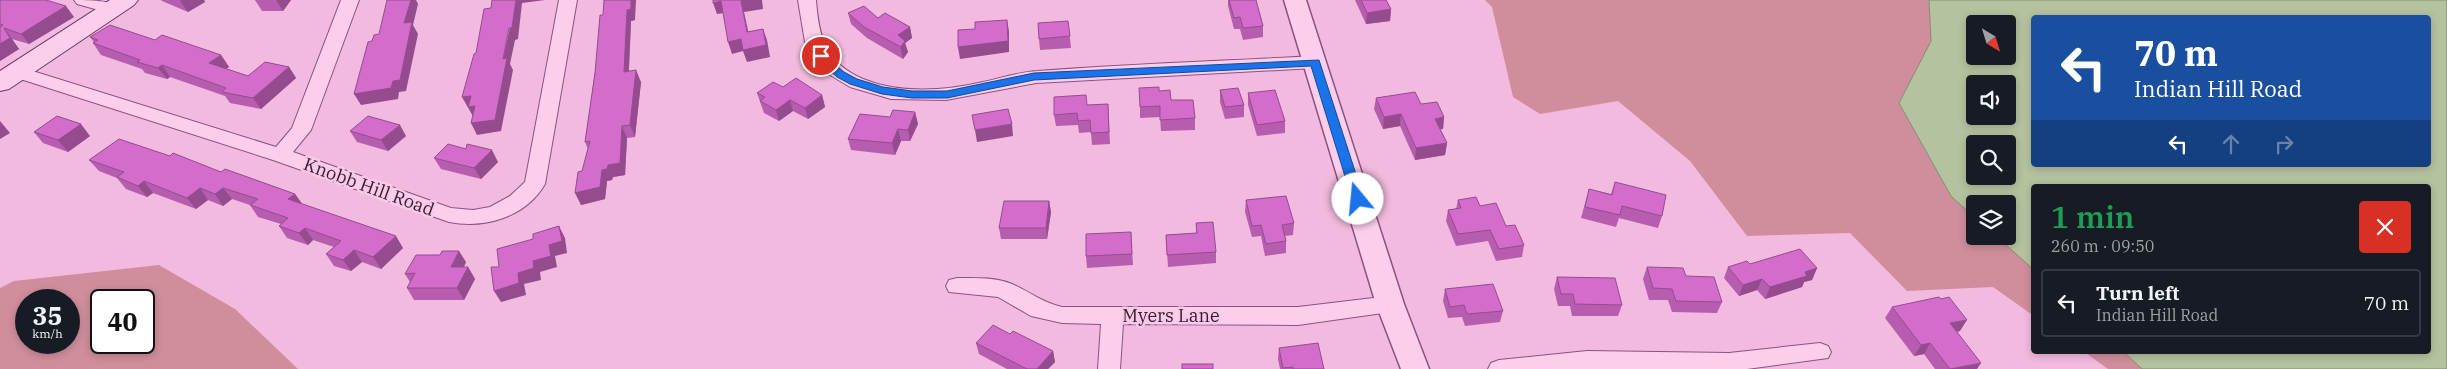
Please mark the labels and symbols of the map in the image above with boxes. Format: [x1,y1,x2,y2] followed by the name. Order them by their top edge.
[1966,15,2016,65] north arrow
[800,35,842,77] pin
[301,152,438,221] street label: Knobb Hill Road
[1331,172,1383,224] position arrow
[90,289,155,354] speed limit sign: 40
[1122,304,1220,327] street label: Myers Lane

